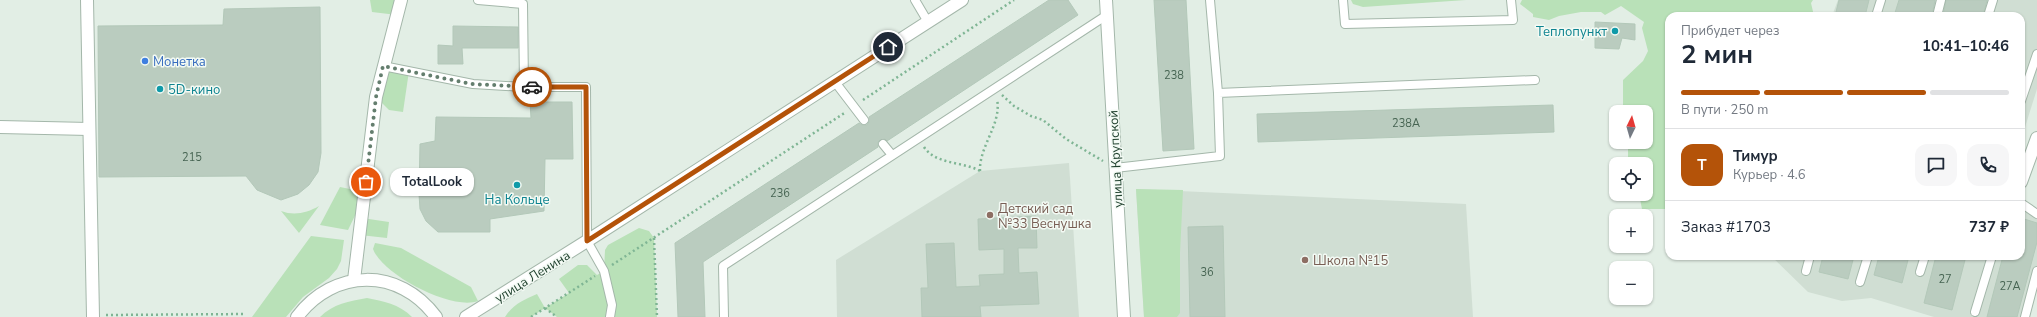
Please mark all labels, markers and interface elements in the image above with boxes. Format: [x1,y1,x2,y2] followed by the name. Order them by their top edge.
[1681,22,1779,40] text: Прибудет через
[1536,23,1607,41] place label: Теплопункт
[1610,26,1620,36] marker: Теплопункт
[871,30,905,64] pin
[877,36,899,58] icon: home
[1922,36,2009,56] text: 10:41–10:46
[1681,37,1753,72] text: 2 мин
[153,53,206,71] place label: Монетка
[140,56,150,66] marker: Монетка
[512,67,552,107] courier
[1164,68,1184,83] house number: 238
[521,76,543,98] icon: car
[168,81,220,99] place label: 5D-кино
[155,84,165,94] marker: 5D-кино
[1681,101,1768,119] text: В пути · 250 m
[1609,105,1653,149] north arrow
[1609,105,1653,305] map controls
[1104,110,1128,208] street label: улица Крупской
[1392,116,1420,131] house number: 238А
[1915,144,1957,186] button: chat
[1967,144,2009,186] button: phone
[1733,146,1778,166] text: Тимур
[182,150,202,165] house number: 215
[1697,155,1707,175] text: Т
[1609,157,1653,201] button: locate
[349,165,383,199] pin
[1733,166,1806,184] text: Курьер · 4.6
[390,168,474,196] callout: TotalLook
[355,171,377,193] icon: bag
[402,173,462,191] text: TotalLook
[512,180,522,190] marker: На Кольце
[770,186,790,201] house number: 236
[485,191,549,209] place label: На Кольце
[998,200,1092,233] place label: Детский сад №33 Веснушка
[1609,209,1653,253] button: +
[985,210,995,220] marker: Детский сад №33 Веснушка
[1681,217,1771,237] text: Заказ #1703
[1969,217,2009,237] text: 737 ₽
[491,246,574,307] street label: улица Ленина
[1313,252,1388,270] place label: Школа №15
[1300,255,1310,265] marker: Школа №15
[1609,261,1653,305] button: −
[1200,265,1214,280] house number: 36
[1938,272,1952,287] house number: 27
[1999,279,2021,294] house number: 27А

